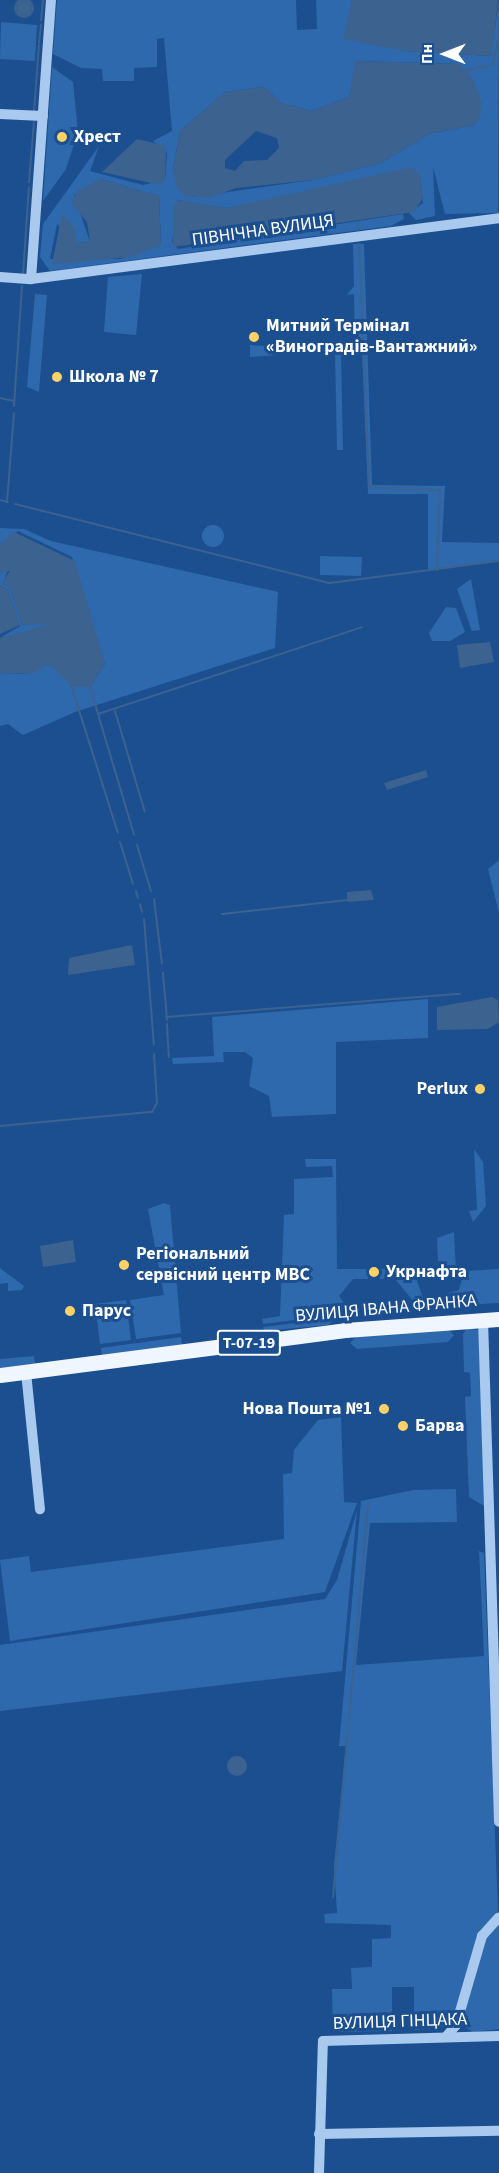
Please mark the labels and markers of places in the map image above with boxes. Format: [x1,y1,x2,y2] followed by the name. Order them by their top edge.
[74,126,121,148] place label: Хрест
[55,130,69,144] marker: Хрест
[266,316,477,358] place label: Митний Термінал «Виноградів-Вантажний»
[247,330,261,344] marker: Митний Термінал «Виноградів-Вантажний»
[69,366,159,388] place label: Школа № 7
[50,370,64,384] marker: Школа № 7
[417,1078,468,1100] place label: Perlux
[473,1082,487,1096] marker: Perlux
[136,1244,310,1286] place label: Регіональний сервісний центр МВС
[117,1258,131,1272] marker: Регіональний сервісний центр МВС
[386,1261,467,1283] place label: Укрнафта
[367,1265,381,1279] marker: Укрнафта
[82,1300,131,1322] place label: Парус
[63,1304,77,1318] marker: Парус
[242,1398,372,1420] place label: Нова Пошта №1
[377,1402,391,1416] marker: Нова Пошта №1
[415,1415,465,1437] place label: Барва
[396,1419,410,1433] marker: Барва

